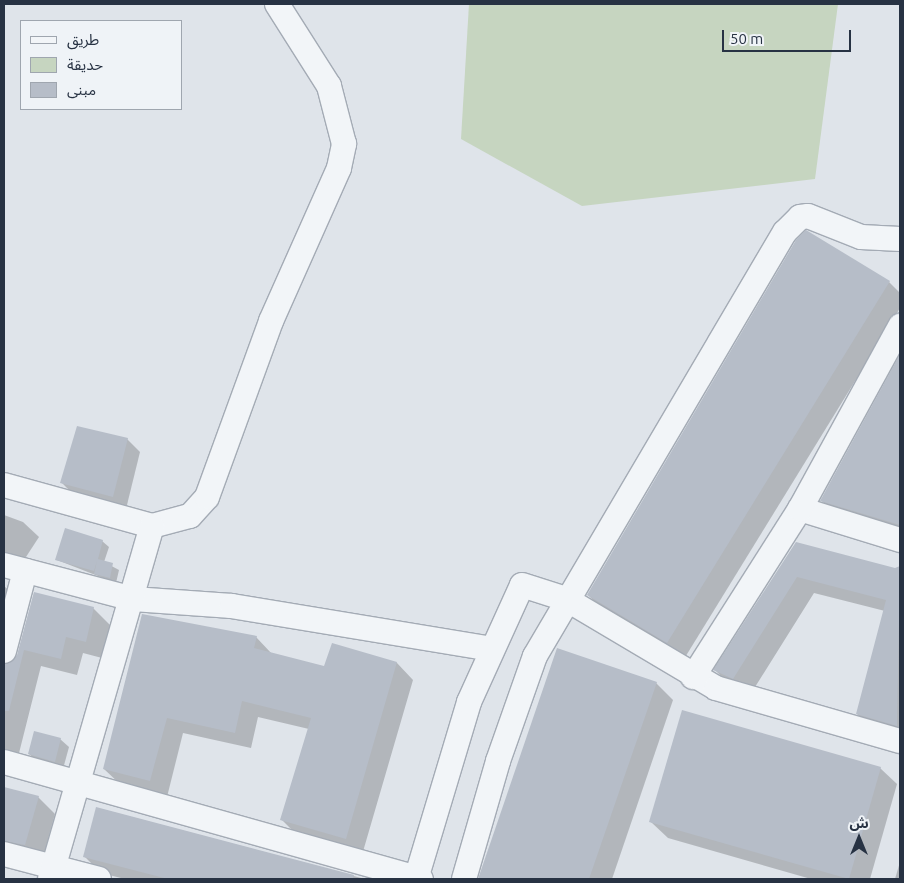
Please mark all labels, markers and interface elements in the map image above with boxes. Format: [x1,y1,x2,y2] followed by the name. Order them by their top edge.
[20,20,182,110] legend
[724,20,853,52] scale bar
[730,30,763,47] text: 50 m
[67,31,99,48] text: طريق
[67,56,103,73] text: حديقة
[67,81,96,98] text: مبنى
[834,813,884,863] north arrow
[849,815,869,831] text: ش

